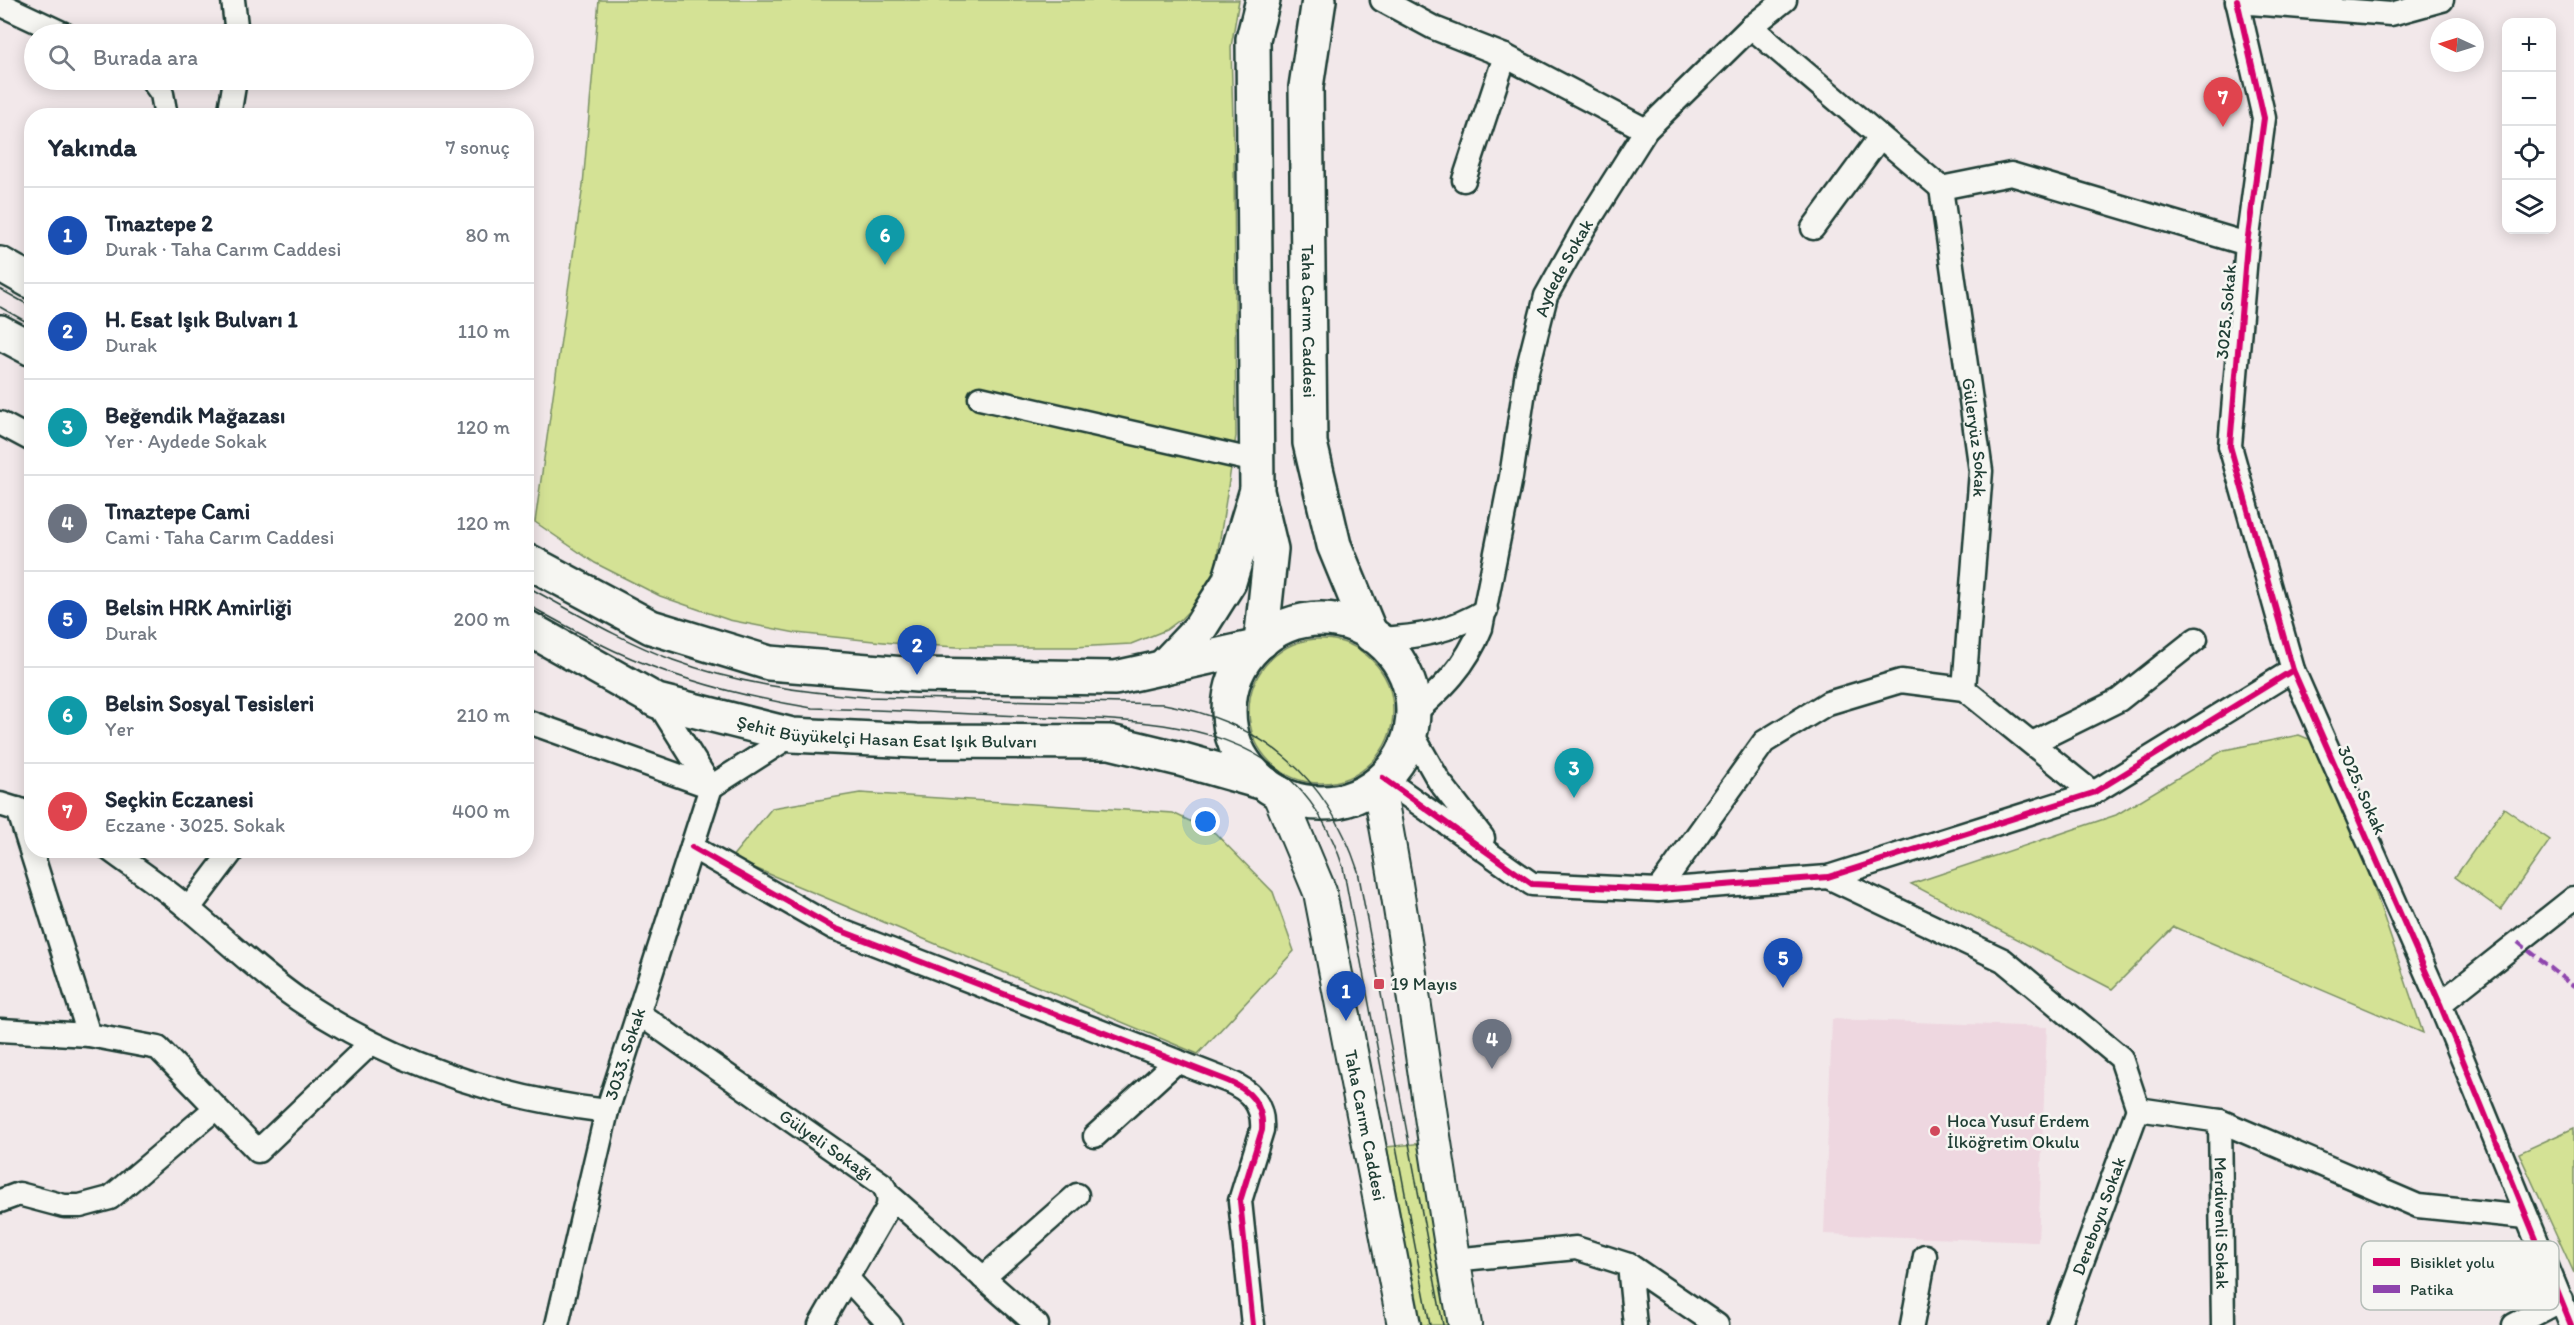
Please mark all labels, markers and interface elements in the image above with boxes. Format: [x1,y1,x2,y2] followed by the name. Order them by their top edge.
[2430,18,2484,72] north arrow
[2502,18,2556,234] map controls
[2502,18,2556,72] button: +
[24,24,534,90] search box
[45,41,78,74] icon: search
[93,44,198,71] text: Burada ara
[2502,72,2556,126] button: −
[2204,78,2242,127] pin: 7
[2502,126,2556,180] button: locate
[48,131,137,163] text: Yakında
[445,135,510,159] text: 7 sonuç
[2502,180,2556,234] button: layers
[105,210,213,237] text: Tınaztepe 2
[1530,215,1598,319] street label: Aydede Sokak
[866,216,904,265] pin: 6
[63,223,72,247] text: 1
[465,223,510,247] text: 80 m
[105,237,341,261] text: Durak · Taha Carım Caddesi
[1297,244,1320,398] street label: Taha Carım Caddesi
[2211,264,2241,360] street label: 3025. Sokak
[105,306,298,333] text: H. Esat Işık Bulvarı 1
[62,319,73,343] text: 2
[458,319,510,343] text: 110 m
[105,333,157,357] text: Durak
[1957,376,1992,499] street label: Güleryüz Sokak
[105,402,285,429] text: Beğendik Mağazası
[62,415,73,439] text: 3
[457,415,510,439] text: 120 m
[105,429,267,453] text: Yer · Aydede Sokak
[105,498,250,525] text: Tınaztepe Cami
[61,511,74,535] text: 4
[457,511,510,535] text: 120 m
[105,525,334,549] text: Cami · Taha Carım Caddesi
[105,594,292,621] text: Belsin HRK Amirliği
[62,607,73,631] text: 5
[454,607,510,631] text: 200 m
[105,621,157,645] text: Durak
[898,626,936,675] pin: 2
[105,690,314,717] text: Belsin Sosyal Tesisleri
[62,703,73,727] text: 6
[457,703,510,727] text: 210 m
[735,711,1037,753] street label: Şehit Büyükelçi Hasan Esat Işık Bulvarı
[105,717,134,741] text: Yer
[2333,742,2391,838] street label: 3025. Sokak
[1554,748,1594,798] pin: 3
[105,786,254,813] text: Seçkin Eczanesi
[63,799,72,823] text: 7
[452,799,510,823] text: 400 m
[1191,807,1220,836] your location
[105,813,285,837] text: Eczane · 3025. Sokak
[1764,938,1802,988] pin: 5
[1326,972,1366,1021] pin: 1
[1391,973,1457,995] place label: 19 Mayıs
[1372,977,1386,991] marker: 19 Mayıs
[600,1005,650,1103] street label: 3033. Sokak
[1472,1020,1512,1069] pin: 4
[1340,1048,1391,1203] street label: Taha Carım Caddesi
[775,1104,878,1186] street label: Gülyeli Sokağı
[1947,1110,2089,1153] place label: Hoca Yusuf Erdem İlköğretim Okulu
[1928,1124,1942,1138] marker: Hoca Yusuf Erdem İlköğretim Okulu
[2067,1154,2131,1278] street label: Dereboyu Sokak
[2210,1157,2233,1290] street label: Merdivenli Sokak
[2361,1241,2559,1310] legend
[2410,1253,2495,1272] text: Bisiklet yolu
[2410,1280,2454,1299] text: Patika

